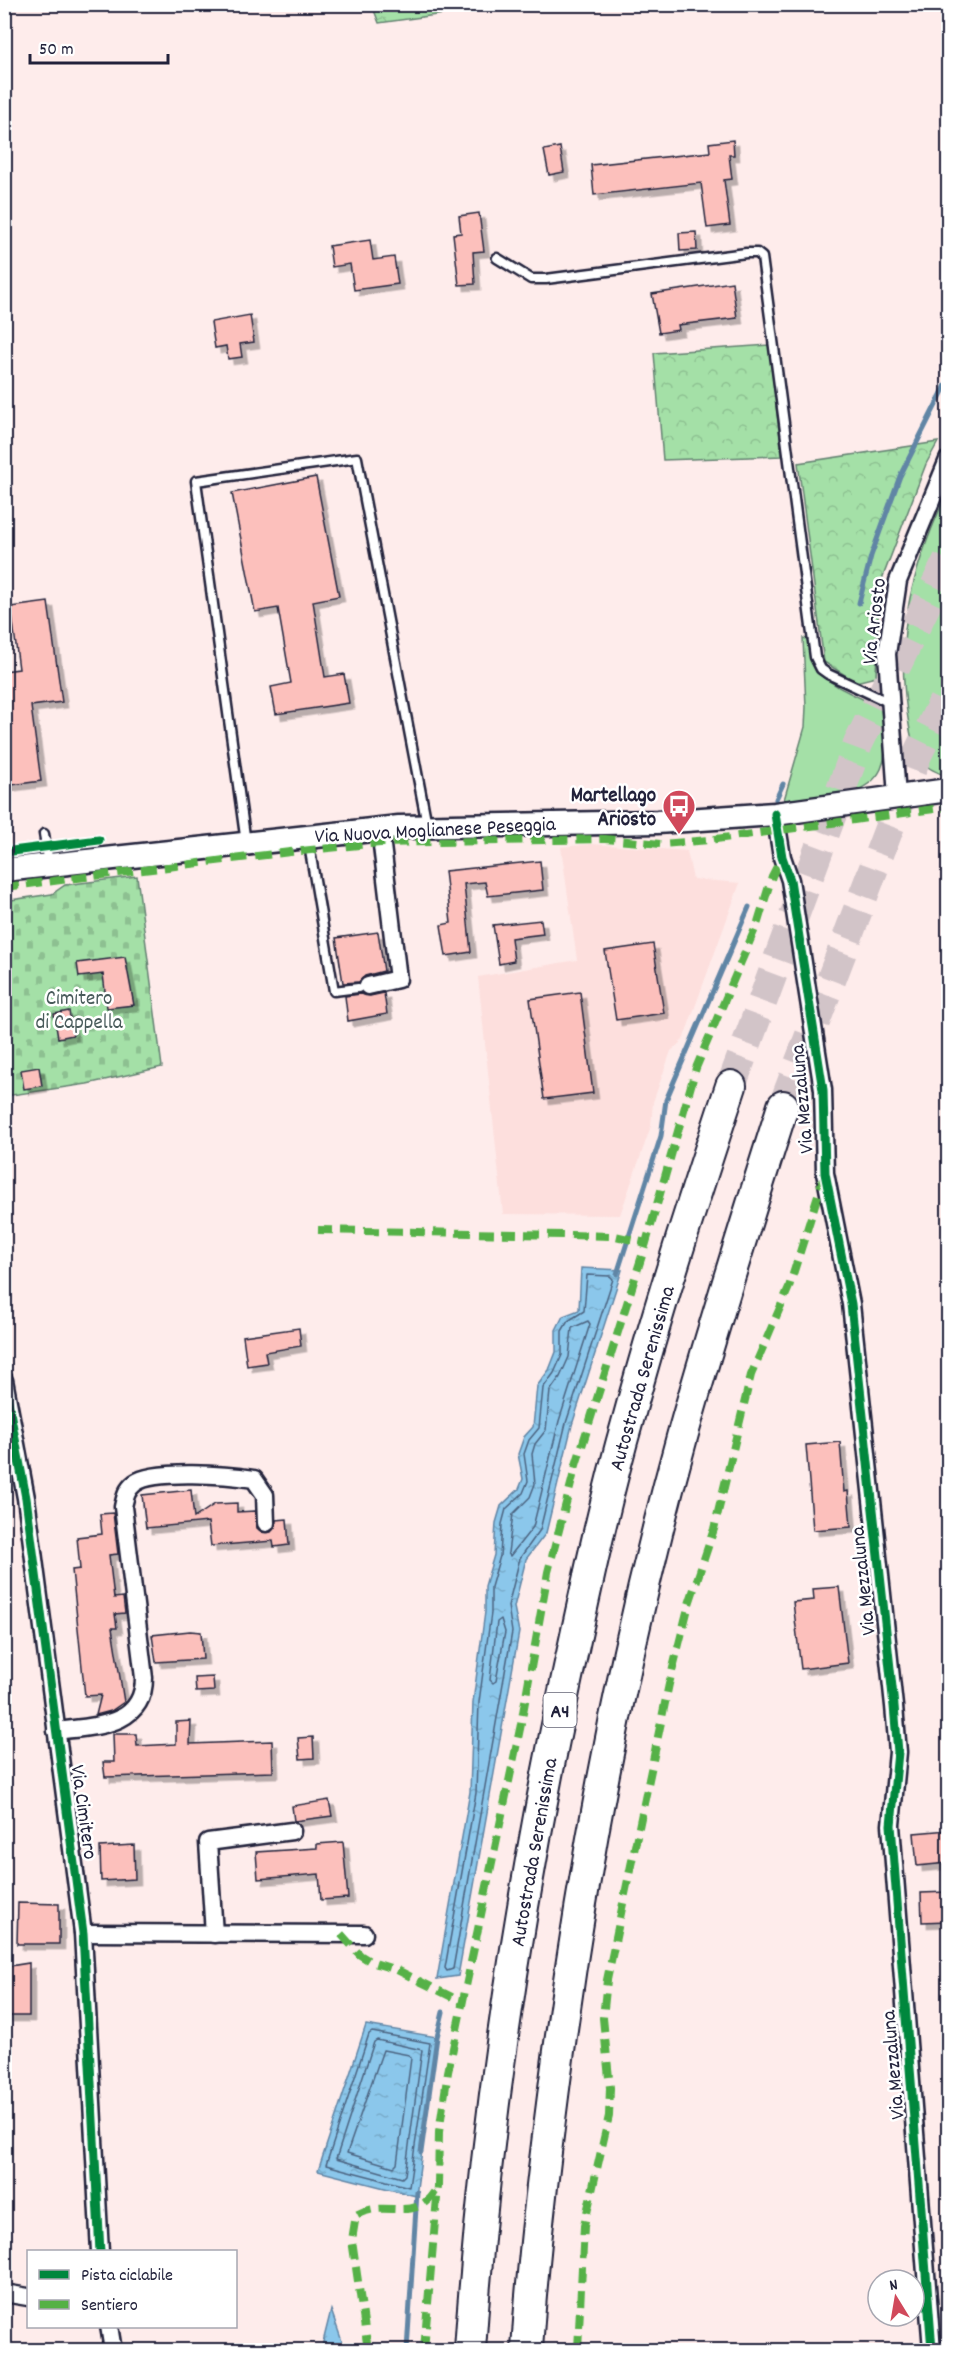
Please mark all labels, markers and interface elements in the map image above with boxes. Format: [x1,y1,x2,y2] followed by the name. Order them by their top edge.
[30,27,168,65] scale bar
[39,38,74,63] text: 50 m
[856,576,896,666] street label: Via Ariosto
[571,782,656,836] place label: Martellago Ariosto
[661,788,697,835] bus stop icon: Martellago Ariosto
[314,811,557,853] street label: Via Nuova Moglianese Peseggia
[35,985,124,1039] park label: Cimitero di Cappella
[784,1042,824,1155] street label: Via Mezzaluna
[603,1282,685,1475] street label: Autostrada Serenissima
[844,1523,886,1637] street label: Via Mezzaluna
[544,1693,576,1727] road number: A4
[505,1755,568,1949] street label: Autostrada Serenissima
[61,1763,104,1862] street label: Via Cimitero
[875,2008,915,2121] street label: Via Mezzaluna
[27,2250,237,2328] legend
[81,2264,173,2289] text: Pista ciclabile
[866,2268,926,2328] north arrow
[888,2274,900,2298] text: N
[81,2294,138,2319] text: Sentiero

